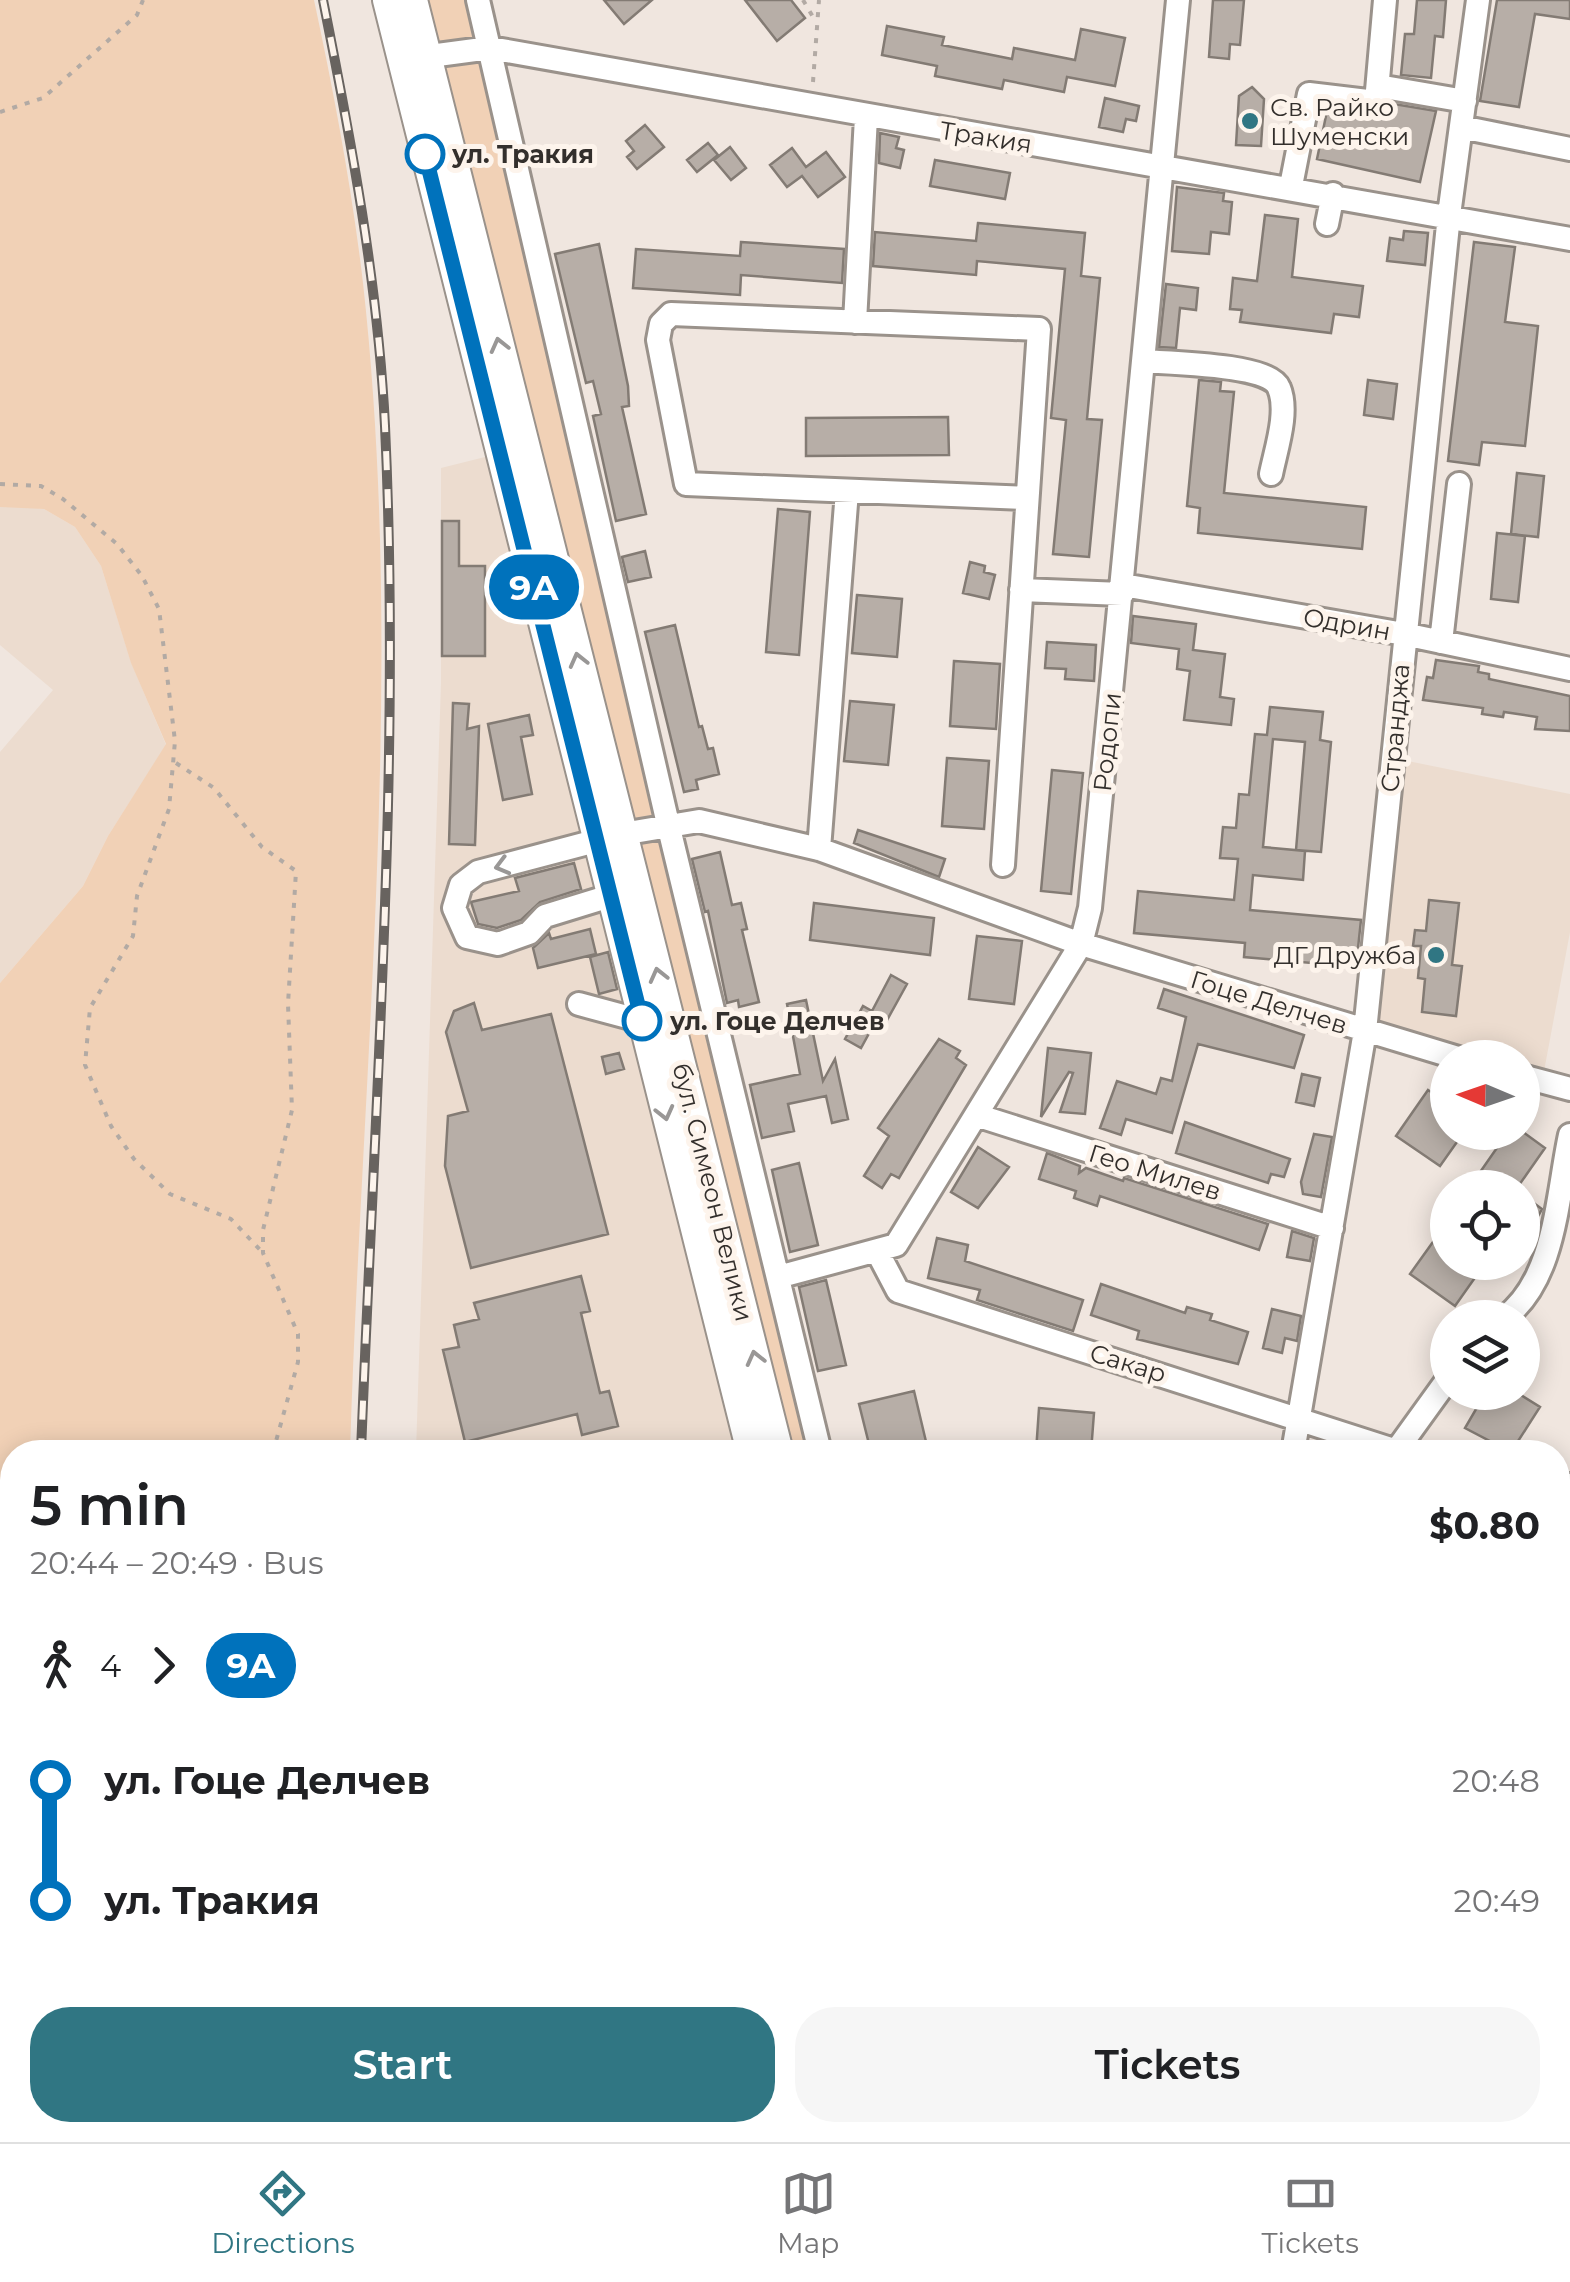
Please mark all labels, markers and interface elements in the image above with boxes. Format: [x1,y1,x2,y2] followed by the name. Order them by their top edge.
[1270,92,1409,151] place label: Св. Райко Шуменски
[1239,110,1261,132] marker: Св. Райко Шуменски
[938,115,1034,159] street label: Тракия
[406,135,444,173] marker: ул. Тракия
[451,139,594,169] place label: ул. Тракия
[490,337,511,354] one-way arrow
[489,554,579,620] line badge: 9А
[509,566,559,609] text: 9А
[1301,602,1393,646] street label: Одрин
[569,652,590,669] one-way arrow
[1374,662,1416,794] street label: Странджа
[1087,691,1127,793] street label: Родопи
[494,855,511,876] one-way arrow
[1274,940,1416,970] place label: ДГ Дружба
[1425,944,1447,966] marker: ДГ Дружба
[1187,964,1351,1040] street label: Гоце Делчев
[648,967,669,984] one-way arrow
[623,1002,661,1040] marker: ул. Гоце Делчев
[669,1006,885,1036] place label: ул. Гоце Делчев
[1430,1040,1540,1150] north arrow
[1430,1040,1540,1410] map controls
[666,1060,760,1324] street label: бул. Симеон Велики
[653,1104,674,1121] one-way arrow
[1085,1138,1225,1206] street label: Гео Милев
[1430,1170,1540,1280] button: locate
[1430,1300,1540,1410] button: layers
[1086,1337,1170,1389] street label: Сакар
[746,1350,767,1367] one-way arrow
[30,1472,189,1539] text: 5 min
[1429,1502,1540,1549] text: $0.80
[30,1543,324,1582] text: 20:44 – 20:49 · Bus
[30,1638,85,1693] icon: walk
[136,1638,191,1693] icon: forward
[226,1644,276,1687] text: 9А
[100,1646,121,1685] text: 4
[104,1757,430,1804] text: ул. Гоце Делчев
[1452,1761,1540,1800] text: 20:48
[104,1877,320,1924] text: ул. Тракия
[1454,1881,1540,1920] text: 20:49
[30,2007,775,2122] button: Start
[795,2007,1540,2122] button: Tickets
[211,2166,355,2260] tab: Directions
[777,2166,839,2260] tab: Map
[1262,2166,1359,2260] tab: Tickets

